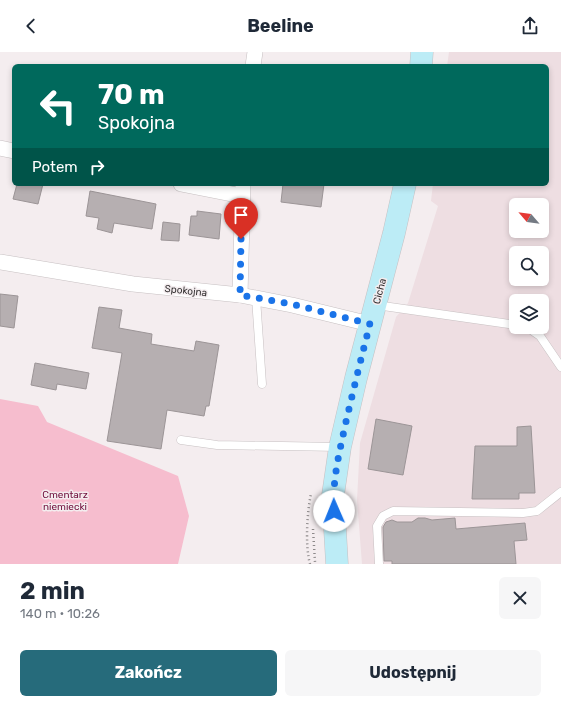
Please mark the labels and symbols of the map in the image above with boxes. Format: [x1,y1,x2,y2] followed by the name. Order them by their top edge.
[224,198,258,239] pin
[509,198,549,238] north arrow
[371,277,389,305] street label: Cicha
[164,283,208,299] street label: Spokojna
[42,489,88,513] park label: Cmentarz niemiecki
[313,490,355,532] position arrow

